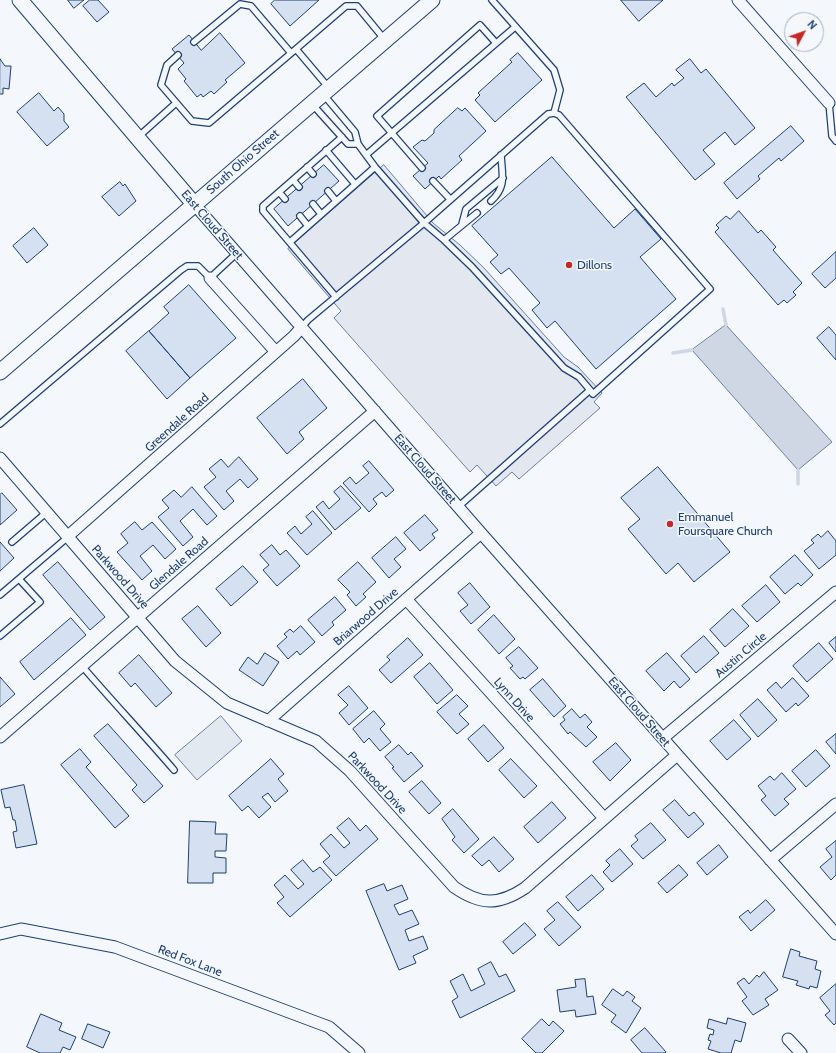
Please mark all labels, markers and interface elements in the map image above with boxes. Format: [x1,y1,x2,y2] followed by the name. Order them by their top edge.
[784,12,824,52] north arrow
[804,17,820,32] text: N
[204,127,282,197] street label: South Ohio Street
[178,187,246,263] street label: East Cloud Street
[577,258,612,272] place label: Dillons
[564,260,574,270] marker: Dillons
[142,391,212,455] street label: Greendale Road
[391,431,459,507] street label: East Cloud Street
[678,510,772,538] place label: Emmanuel Foursquare Church
[665,519,675,529] marker: Emmanuel Foursquare Church
[146,534,212,594] street label: Glendale Road
[88,542,152,612] street label: Parkwood Drive
[331,585,401,649] street label: Briarwood Drive
[712,629,770,681] street label: Austin Circle
[605,674,673,750] street label: East Cloud Street
[491,675,537,725] street label: Lynn Drive
[345,749,409,817] street label: Parkwood Drive
[156,942,224,980] street label: Red Fox Lane

